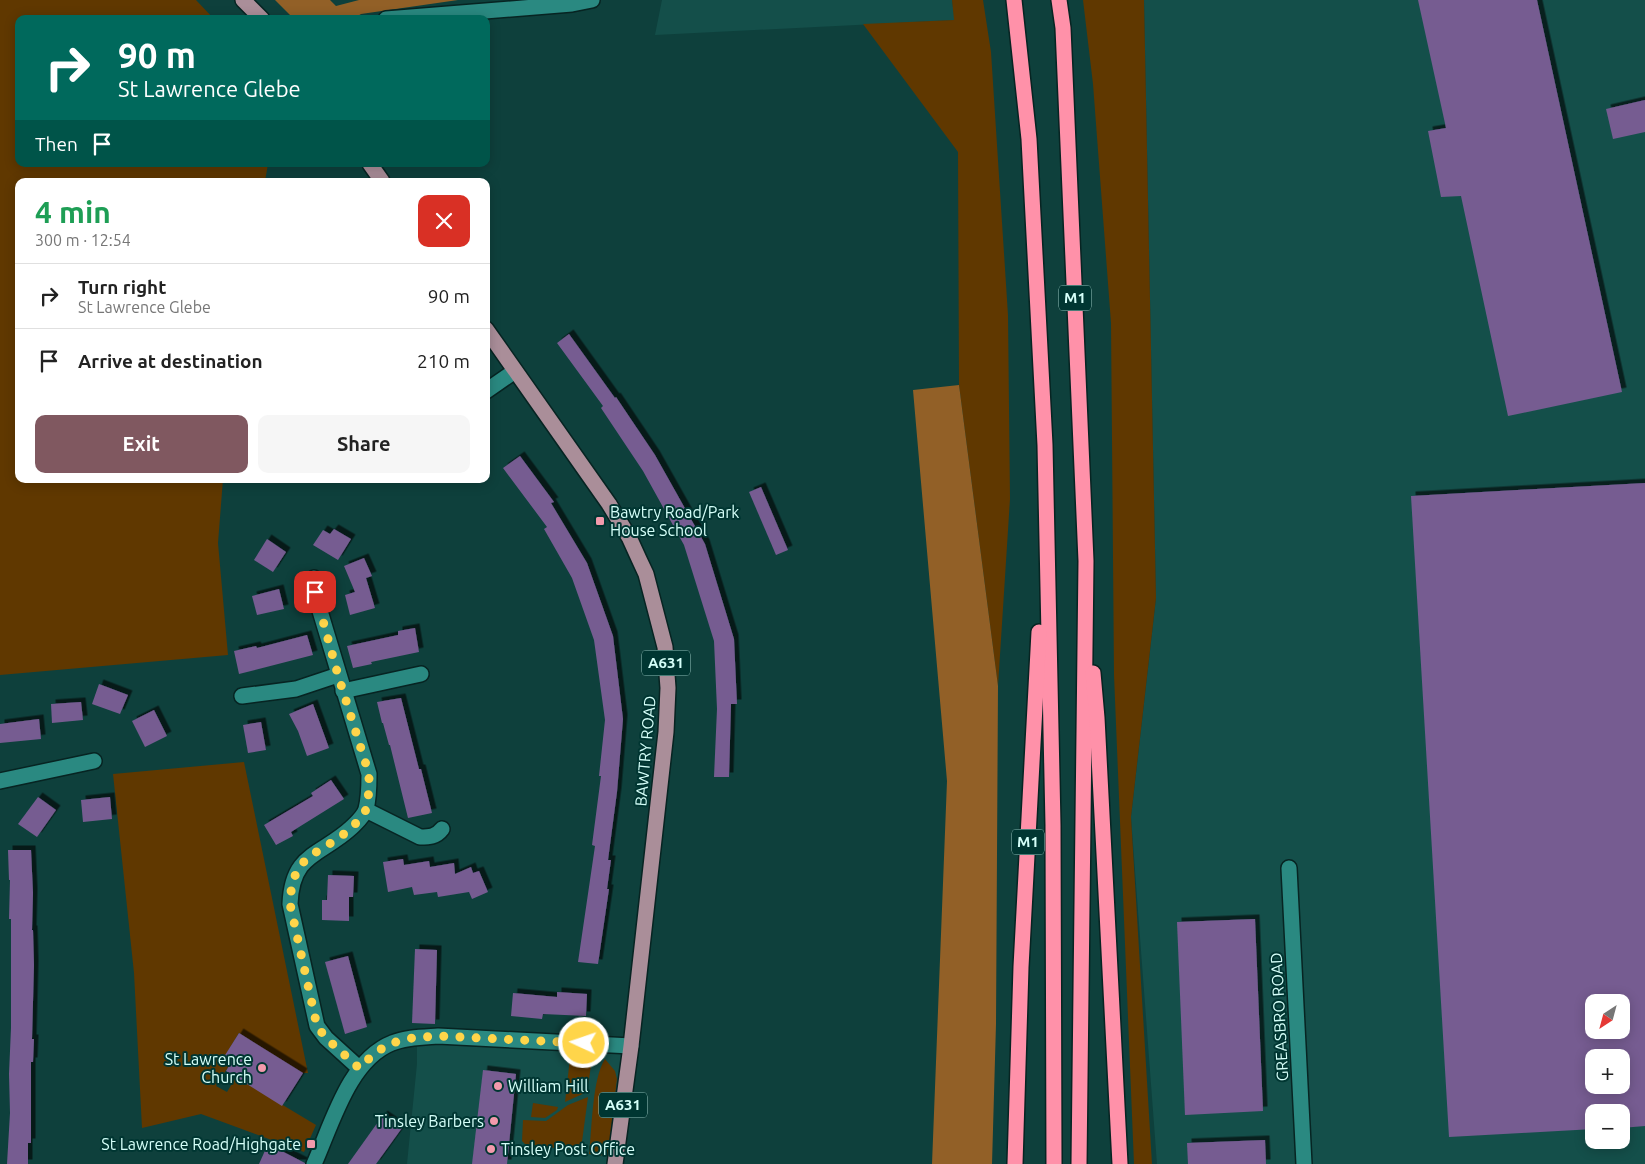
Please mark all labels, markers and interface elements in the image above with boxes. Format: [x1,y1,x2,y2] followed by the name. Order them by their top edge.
[35,35,100,100] icon: right
[118,35,196,75] text: 90 m
[118,76,301,101] text: St Lawrence Glebe
[88,130,116,158] icon: arrive
[35,133,78,155] text: Then
[35,195,111,229] text: 4 min
[418,195,470,247] button: close
[35,231,131,249] text: 300 m · 12:54
[78,276,166,298] text: Turn right
[35,282,63,310] icon: right
[428,285,470,307] text: 90 m
[1059,286,1091,310] road number: M1
[78,298,211,316] text: St Lawrence Glebe
[35,347,63,375] icon: arrive
[78,350,263,372] text: Arrive at destination
[417,350,470,372] text: 210 m
[35,415,248,473] button: Exit
[258,415,470,473] button: Share
[610,503,739,539] place label: Bawtry Road/Park House School
[594,515,606,527] marker: Bawtry Road/Park House School
[294,571,336,613] pin
[301,578,329,606] icon: arrive
[642,650,690,676] road number: A631
[631,695,659,807] street label: BAWTRY ROAD
[1012,830,1044,854] road number: M1
[1267,952,1291,1082] street label: GREASBRO ROAD
[1585,994,1630,1039] north arrow
[1585,994,1630,1149] map controls
[557,1016,609,1068] position arrow
[1585,1049,1630,1094] button: +
[165,1050,252,1086] place label: St Lawrence Church
[256,1062,268,1074] marker: St Lawrence Church
[508,1077,588,1095] place label: William Hill
[492,1080,504,1092] marker: William Hill
[599,1092,647,1118] road number: A631
[1585,1104,1630,1149] button: −
[375,1112,484,1130] place label: Tinsley Barbers
[488,1115,500,1127] marker: Tinsley Barbers
[101,1135,301,1153] place label: St Lawrence Road/Highgate
[305,1138,317,1150] marker: St Lawrence Road/Highgate
[501,1140,635,1158] place label: Tinsley Post Office
[485,1143,497,1155] marker: Tinsley Post Office

